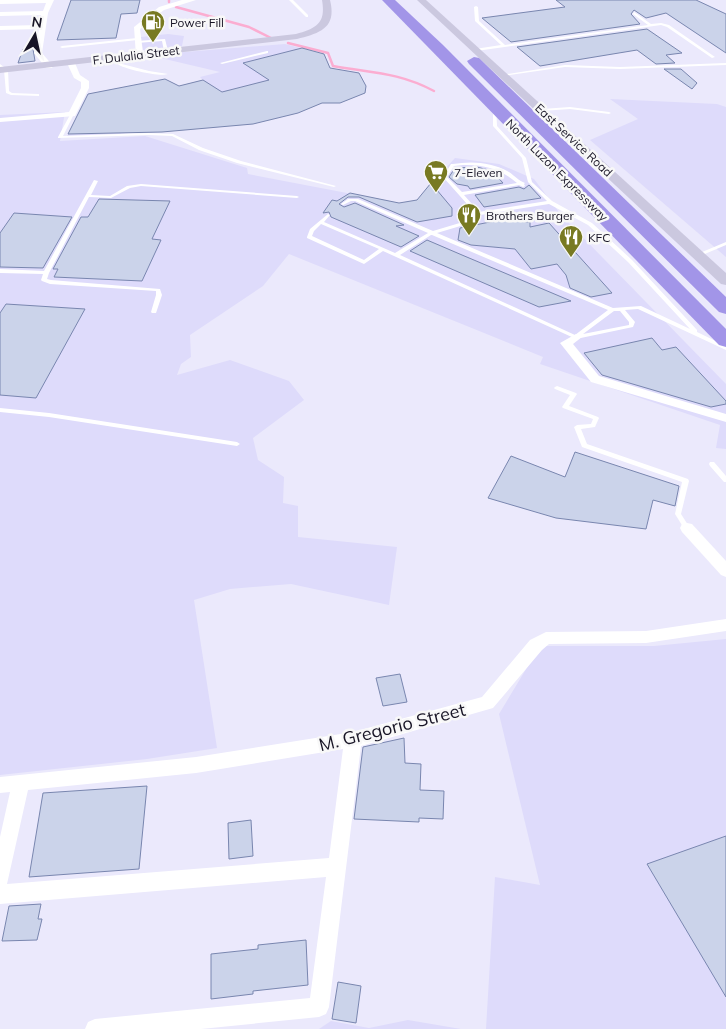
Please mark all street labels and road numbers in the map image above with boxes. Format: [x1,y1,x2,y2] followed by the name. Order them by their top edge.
[92,42,180,68] street label: F. Dulalia Street
[532,100,616,180] street label: East Service Road
[503,116,612,225] street label: North Luzon Expressway
[316,698,468,756] street label: M. Gregorio Street

